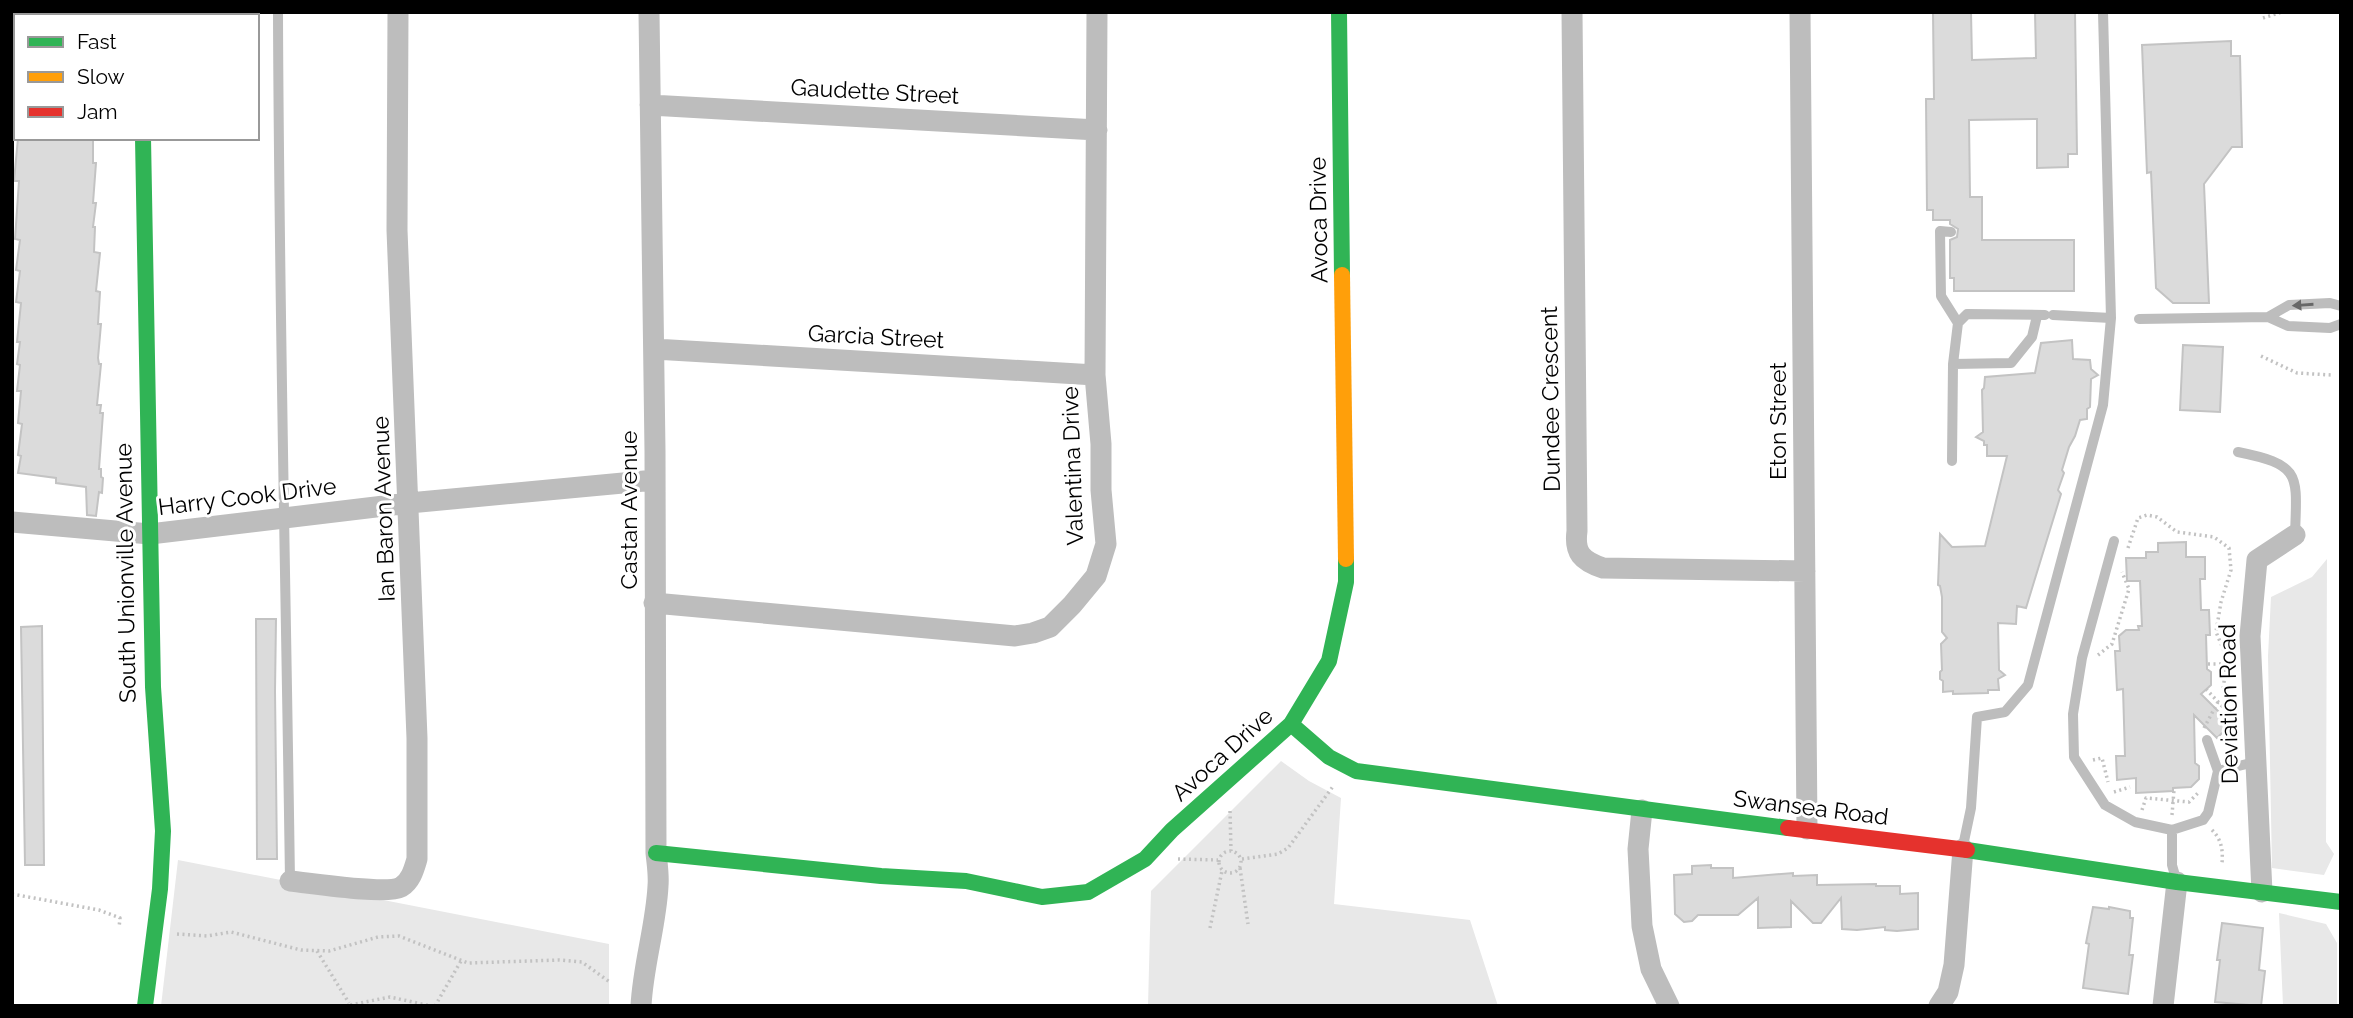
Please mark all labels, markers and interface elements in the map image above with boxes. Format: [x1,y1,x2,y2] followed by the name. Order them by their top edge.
[14,14,259,140] legend
[77,29,117,54] text: Fast
[77,64,125,89] text: Slow
[790,73,960,109] street label: Gaudette Street
[77,99,118,124] text: Jam
[1303,157,1333,283] street label: Avoca Drive
[2292,299,2314,310] one-way arrow
[1535,306,1565,492] street label: Dundee Crescent
[807,319,945,353] street label: Garcia Street
[1764,362,1791,480] street label: Eton Street
[1056,386,1088,546] street label: Valentina Drive
[366,416,400,602] street label: Ian Baron Avenue
[615,431,642,589] street label: Castan Avenue
[109,443,141,703] street label: South Unionville Avenue
[156,472,338,520] street label: Harry Cook Drive
[2213,624,2243,784] street label: Deviation Road
[1166,702,1278,806] street label: Avoca Drive
[1732,784,1890,830] street label: Swansea Road

